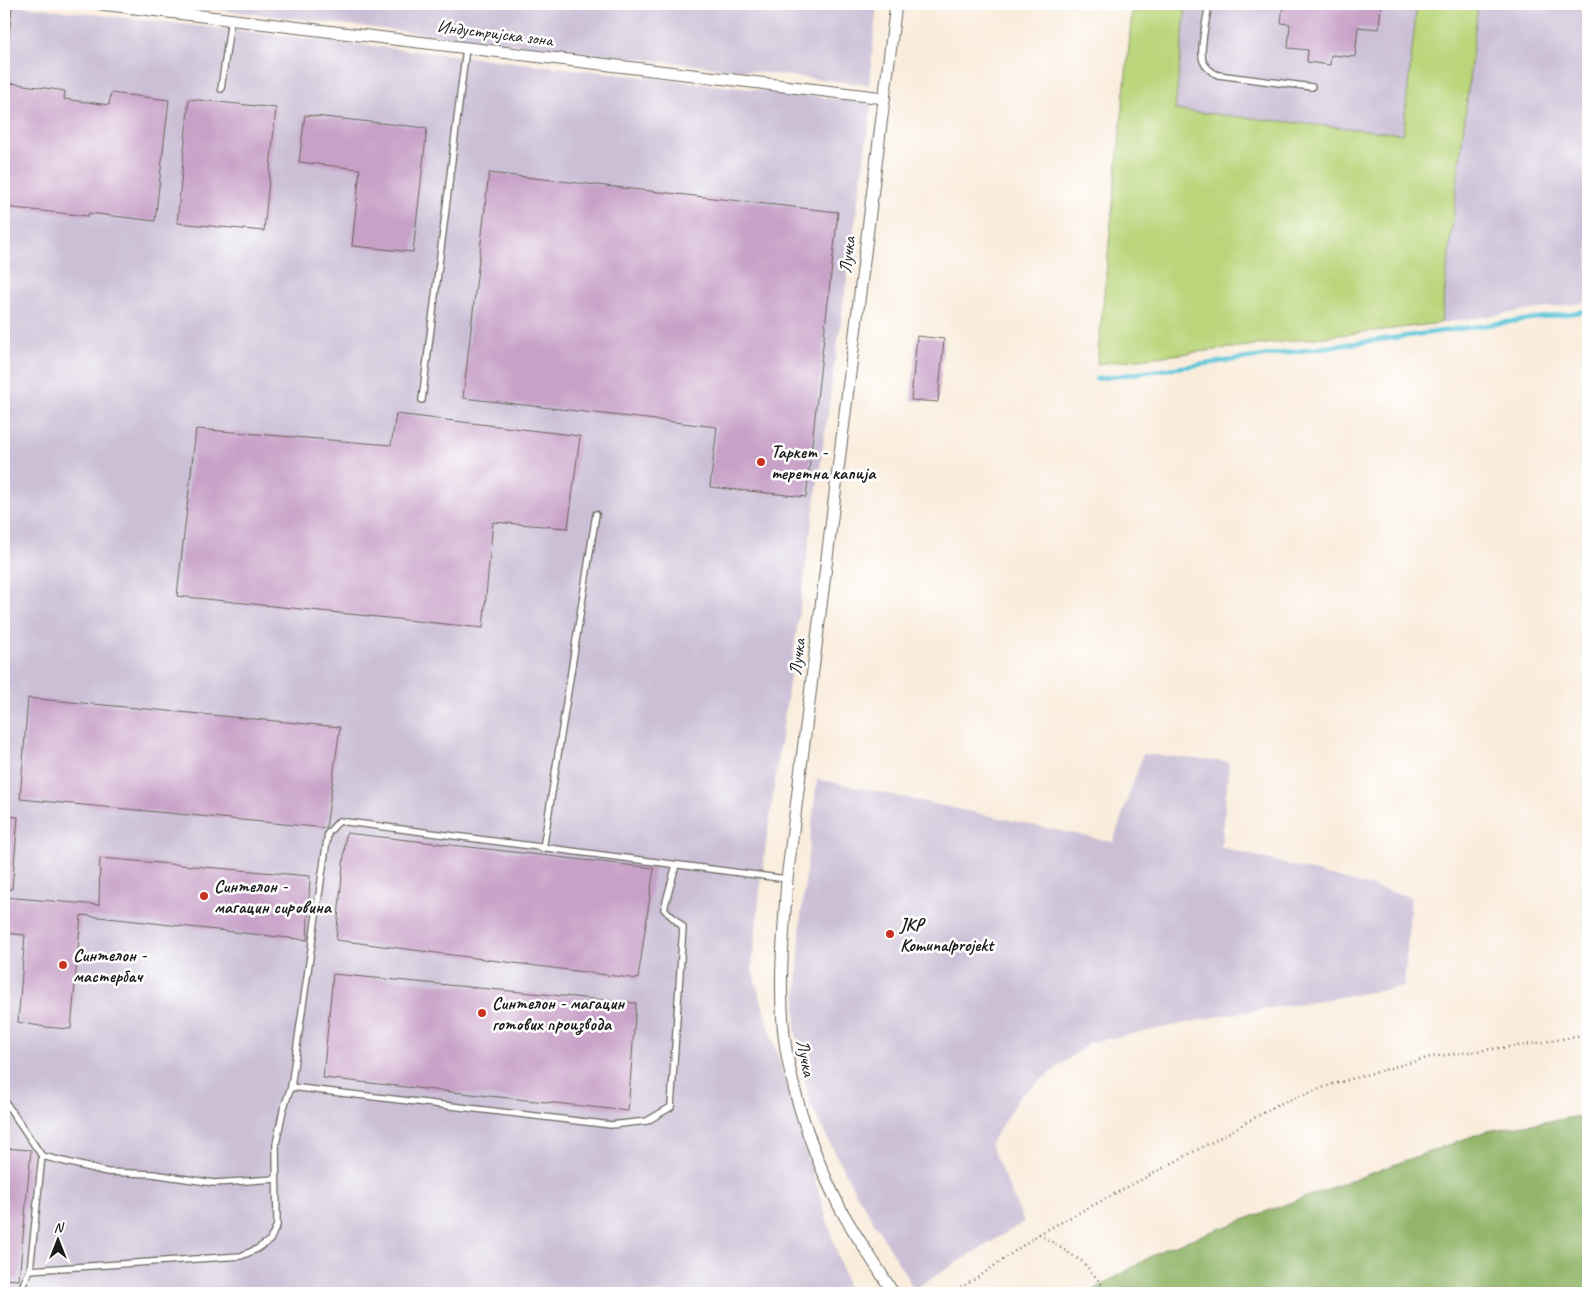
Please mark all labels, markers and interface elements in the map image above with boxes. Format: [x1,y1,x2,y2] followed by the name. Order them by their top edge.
[436,15,556,51] street label: Индустријска зона
[834,234,860,275] street label: Лучка
[771,441,877,484] place label: Таркет - теретна капија
[755,456,767,468] marker: Таркет - теретна капија
[784,636,810,677] street label: Лучка
[214,875,333,918] place label: Синтелон - магацин сировина
[198,890,210,902] marker: Синтелон - магацин сировина
[898,913,995,956] place label: JKP Komunalprojekt
[884,928,896,940] marker: JKP Komunalprojekt
[73,944,147,987] place label: Синтелон - мастербач
[57,959,69,971] marker: Синтелон - мастербач
[492,992,625,1036] place label: Синтелон - магацин готових производа
[476,1007,488,1019] marker: Синтелон - магацин готових производа
[792,1038,821,1080] street label: Лучка
[32,1214,82,1264] north arrow
[54,1219,65,1236] text: N

